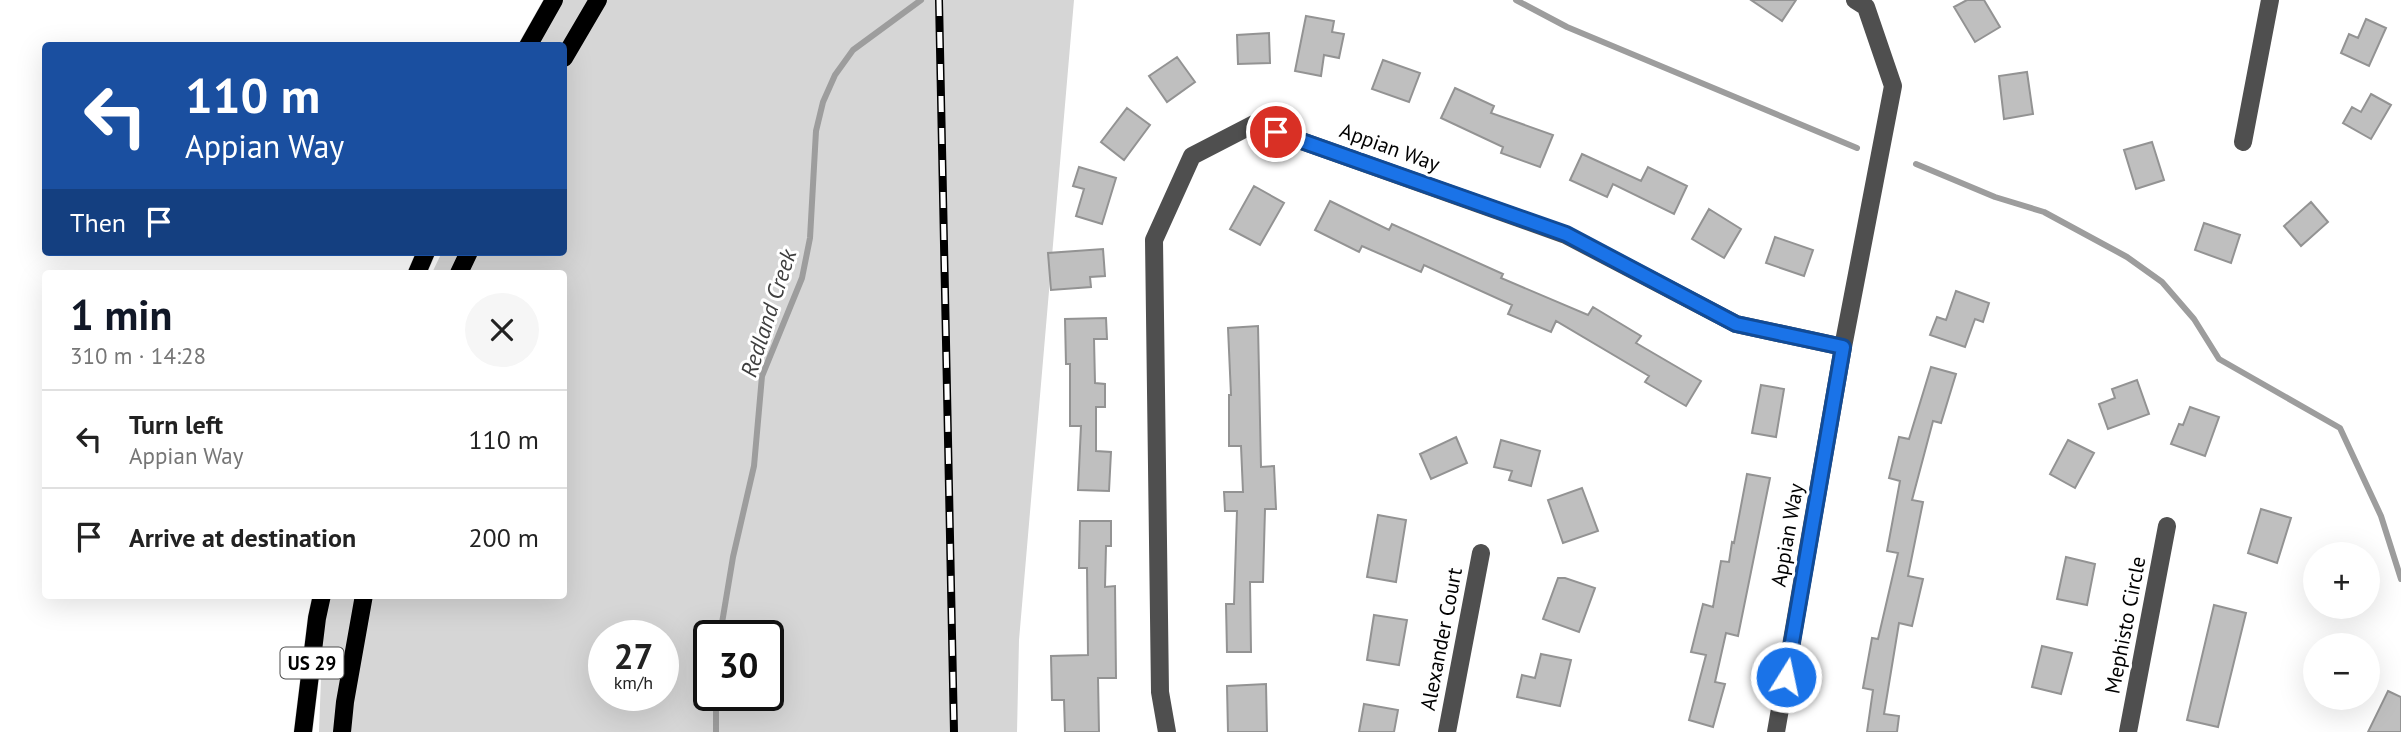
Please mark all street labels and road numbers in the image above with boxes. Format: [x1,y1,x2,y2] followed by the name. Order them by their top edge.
[1336,116,1444,178] street label: Appian Way
[1765,481,1809,589] street label: Appian Way
[2098,554,2152,696] street label: Mephisto Circle
[1414,565,1468,713] street label: Alexander Court
[280,648,344,678] road number: US 29

